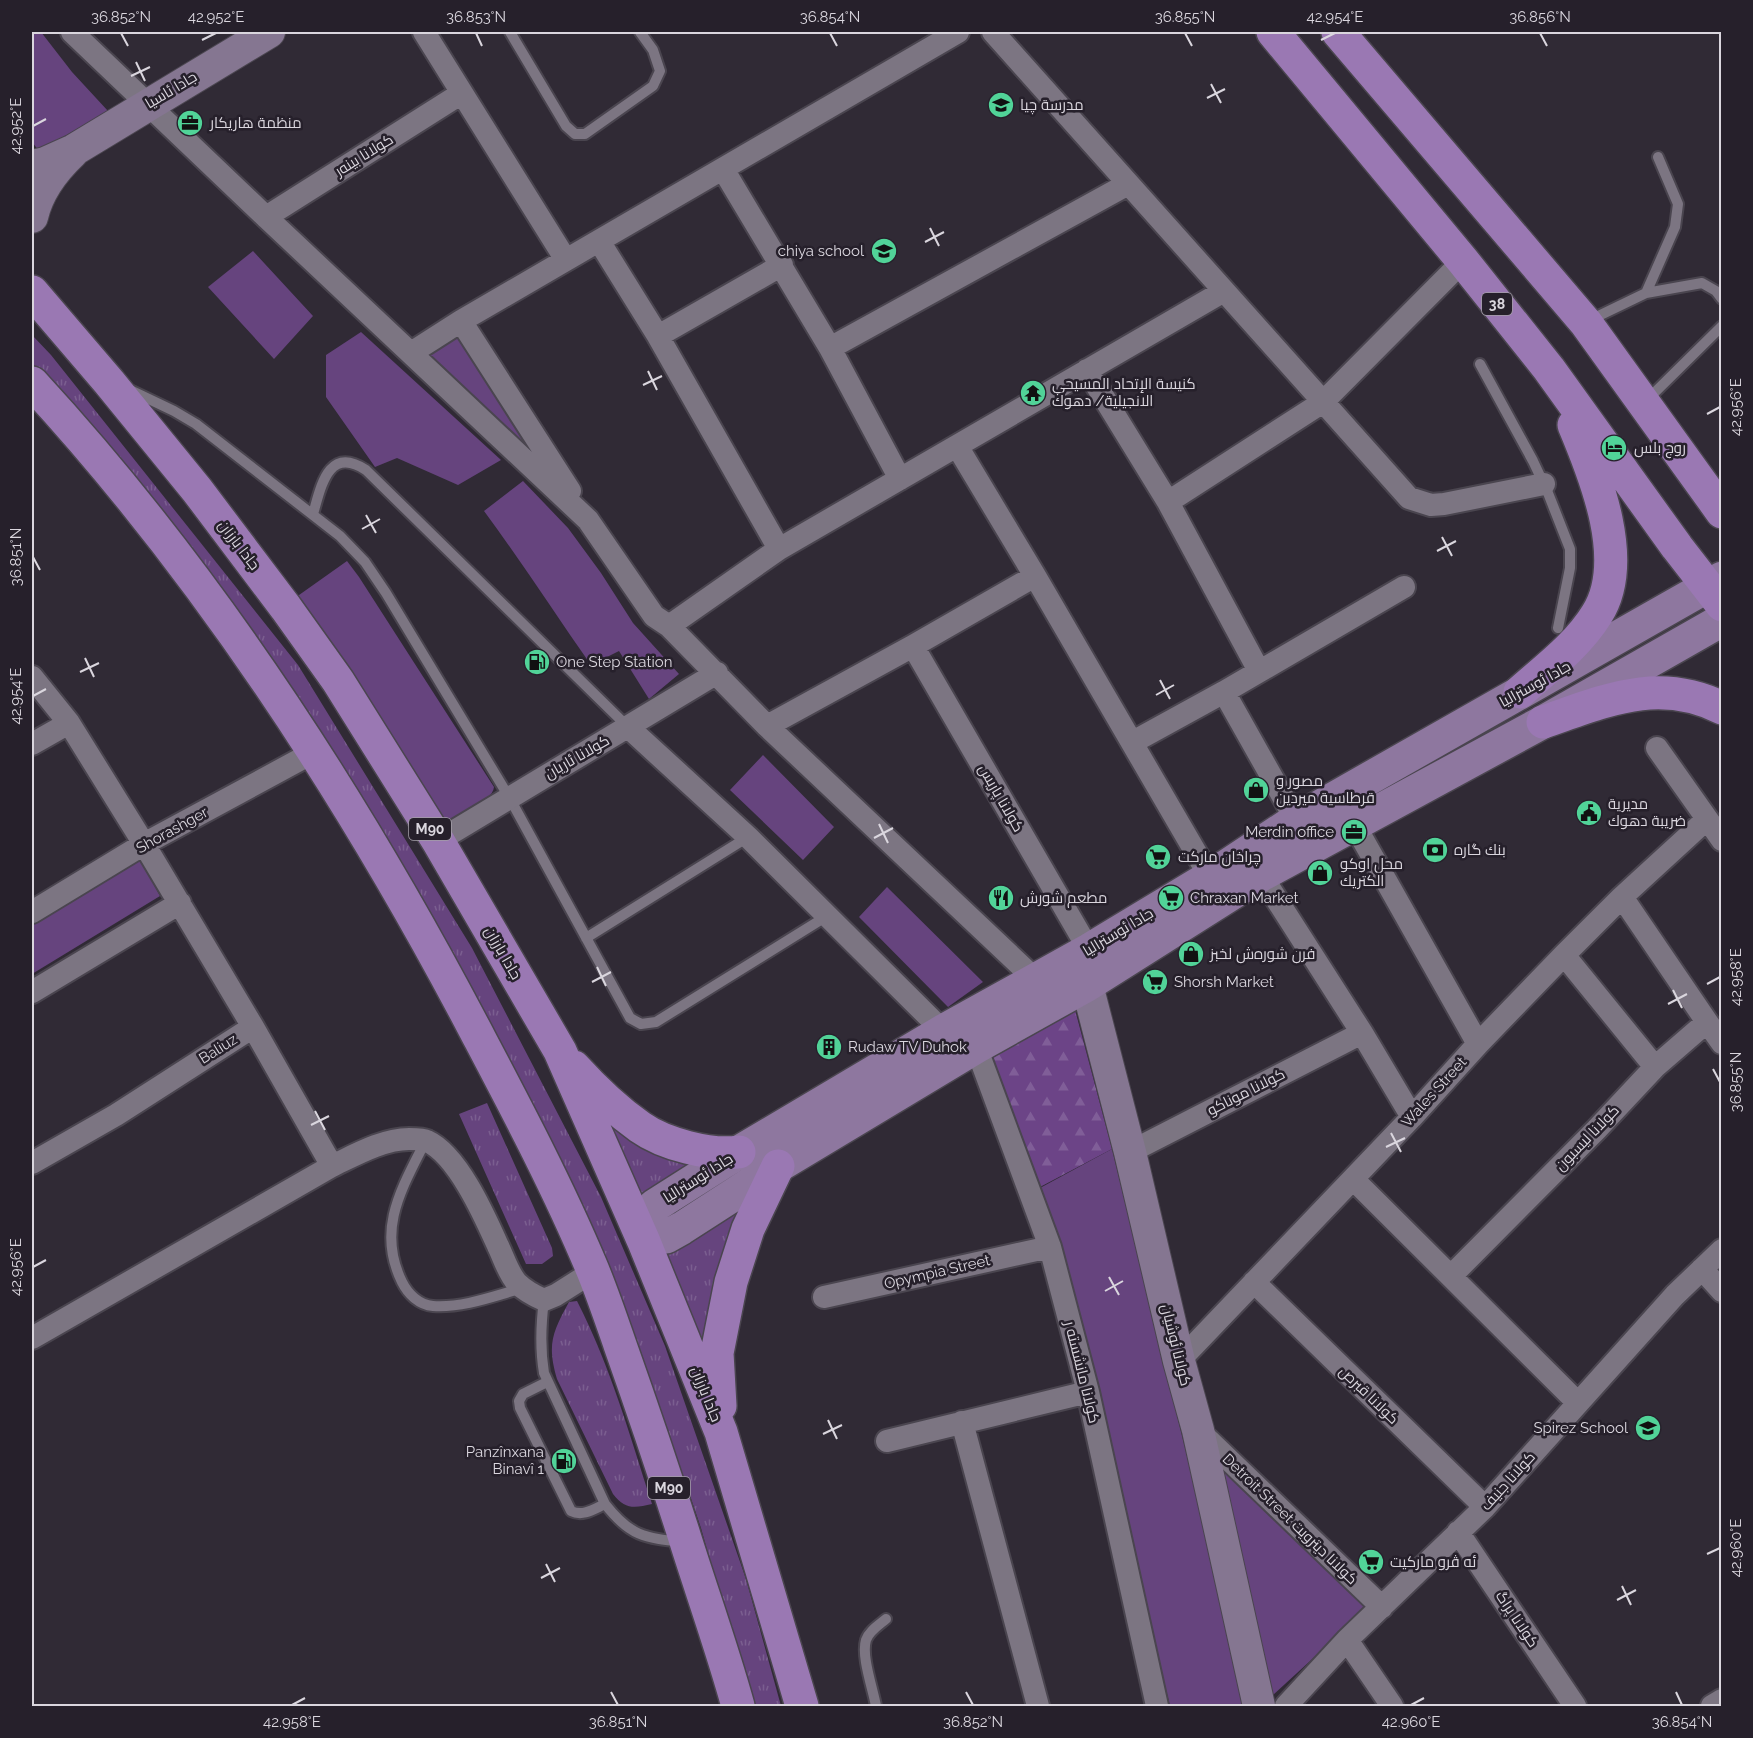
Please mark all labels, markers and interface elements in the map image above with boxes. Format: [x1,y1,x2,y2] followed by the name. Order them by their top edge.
[91,8,151,26] text: 36.852°N
[188,8,244,26] text: 42.952°E
[446,8,506,26] text: 36.853°N
[800,8,860,26] text: 36.854°N
[1155,8,1215,26] text: 36.855°N
[1307,8,1363,26] text: 42.954°E
[1509,8,1571,26] text: 36.856°N
[142,67,200,113] street label: جادا ئاسيا
[986,90,1016,120] school or university icon: مدرسة چيا
[1020,96,1084,115] place label: مدرسة چيا
[7,98,25,154] text: 42.952°E
[175,108,205,138] office icon: منظمة هاريكار
[209,114,302,132] place label: منظمة هاريكار
[331,130,397,180] street label: كولانا بینه‌ر
[869,236,899,266] school or university icon: chiya school
[778,242,865,260] place label: chiya school
[1482,293,1512,315] road number: 38
[1052,375,1196,410] place label: كنيسة الإتحاد المسيحي الانجيلية/ دهوك
[1018,378,1048,408] temple icon: كنيسة الإتحاد المسيحي الانجيلية/ دهوك
[1727,378,1745,436] text: 42.956°E
[1599,433,1629,463] hotel icon: روج بلس
[1634,439,1686,459] place label: روج بلس
[213,516,264,574] street label: جادا بارزان
[7,528,25,586] text: 36.851°N
[522,647,552,677] fuel station icon: One Step Station
[556,653,672,671] place label: One Step Station
[1496,657,1574,711] street label: جادا ئوسترالیا
[7,668,25,724] text: 42.954°E
[541,731,613,784] street label: كولانا ئاريان
[974,761,1028,835] street label: كولانا پاریس
[1276,772,1375,808] place label: مصور و قرطاسية ميردين
[1241,775,1271,805] shop icon: مصور و قرطاسية ميردين
[1608,795,1686,830] place label: مديرية ضريبة دهوك
[1574,798,1604,828] public building icon: مديرية ضريبة دهوك
[133,802,212,857] street label: Shorashger
[1339,817,1369,847] office icon: Merdin office
[409,818,451,840] road number: M90
[1245,823,1334,841] place label: Merdin office
[1420,835,1450,865] bank icon: بنك گاره
[1454,841,1506,859] place label: بنك گاره
[1143,842,1173,872] supermarket icon: چراخان ماركت
[1178,848,1261,867] place label: چراخان ماركت
[1340,855,1403,890] place label: محل اوكو الكتريك
[1305,858,1335,888] shop icon: محل اوكو الكتريك
[986,883,1016,913] restaurant icon: مطعم شورش
[1156,883,1186,913] supermarket icon: Chraxan Market
[1020,889,1107,908] place label: مطعم شورش
[1190,889,1299,907] place label: Chraxan Market
[1080,904,1156,960] street label: جادا ئوسترالیا
[480,923,525,983] street label: جادا بارزان
[1176,939,1206,969] shop icon: فرن شوره‌ش لخبز
[1209,945,1315,964] place label: فرن شوره‌ش لخبز
[1727,948,1745,1006] text: 42.958°E
[1140,967,1170,997] supermarket icon: Shorsh Market
[1174,973,1274,991] place label: Shorsh Market
[196,1030,240,1068] street label: Baliuz
[814,1032,844,1062] building icon: Rudaw TV Duhok
[848,1038,967,1056] place label: Rudaw TV Duhok
[1727,1052,1745,1112] text: 36.855°N
[1398,1053,1470,1131] street label: Wales Street
[1204,1065,1288,1119] street label: كولانا موناكو
[1551,1101,1624,1175] street label: كولانا ليسبون
[660,1149,736,1207] street label: جادا ئوسترالیا
[7,1238,25,1296] text: 42.956°E
[882,1251,992,1293] street label: Opympia Street
[1156,1302,1195,1388] street label: كولانا ئوشيان
[1060,1318,1103,1425] street label: كولانا مانشسته ر
[1335,1362,1403,1429] street label: كولانا قبرص
[686,1364,725,1425] street label: جادا بارزان
[1633,1413,1663,1443] school or university icon: Spirez School
[1533,1419,1629,1437] place label: Spirez School
[466,1443,545,1478] place label: Panzînxana Binavî 1
[549,1446,579,1476] fuel station icon: Panzînxana Binavî 1
[1477,1448,1539,1514] street label: كولانا جنيف
[1219,1450,1361,1588] street label: Detroit Street كولانا ديترويت
[648,1477,690,1499] road number: M90
[1727,1519,1745,1577] text: 42.960°E
[1356,1547,1386,1577] supermarket icon: ئه ڤرو ماركيت
[1390,1553,1476,1571] place label: ئه ڤرو ماركيت
[1491,1587,1542,1651] street label: كولانا پراگ
[263,1713,321,1731] text: 42.958°E
[589,1713,647,1731] text: 36.851°N
[943,1713,1003,1731] text: 36.852°N
[1382,1713,1440,1731] text: 42.960°E
[1652,1713,1712,1731] text: 36.854°N

